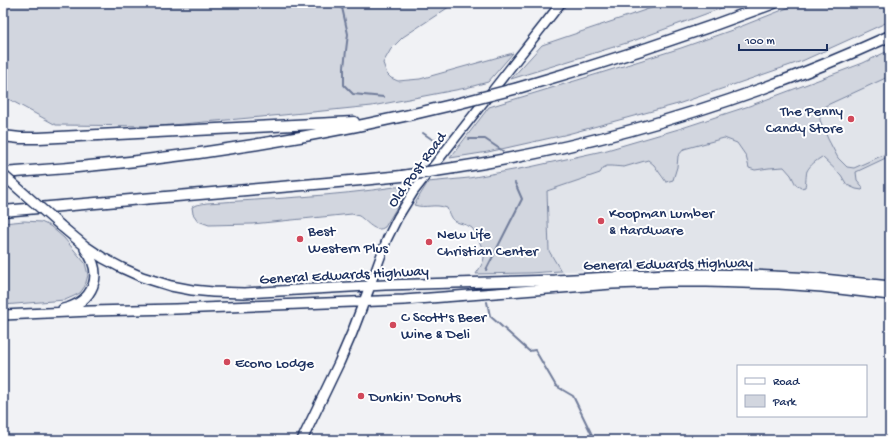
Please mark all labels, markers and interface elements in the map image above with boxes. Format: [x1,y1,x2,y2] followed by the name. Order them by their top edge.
[739,26,827,52] scale bar
[744,35,775,49] text: 100 m
[766,103,844,138] place label: The Penny Candy Store
[846,114,856,124] marker: The Penny Candy Store
[384,128,452,211] street label: Old Post Road
[609,205,716,240] place label: Koopman Lumber & Hardware
[596,216,606,226] marker: Koopman Lumber & Hardware
[307,223,388,258] place label: Best Western Plus
[437,226,540,261] place label: New Life Christian Center
[295,234,305,244] marker: Best Western Plus
[424,237,434,247] marker: New Life Christian Center
[583,255,754,275] street label: General Edwards Highway
[259,263,430,289] street label: General Edwards Highway
[401,309,488,344] place label: C Scott's Beer Wine & Deli
[388,320,398,330] marker: C Scott's Beer Wine & Deli
[235,355,314,373] place label: Econo Lodge
[222,357,232,367] marker: Econo Lodge
[737,365,867,417] legend
[773,376,800,390] text: Road
[368,389,461,407] place label: Dunkin' Donuts
[356,391,366,401] marker: Dunkin' Donuts
[772,396,798,410] text: Park

